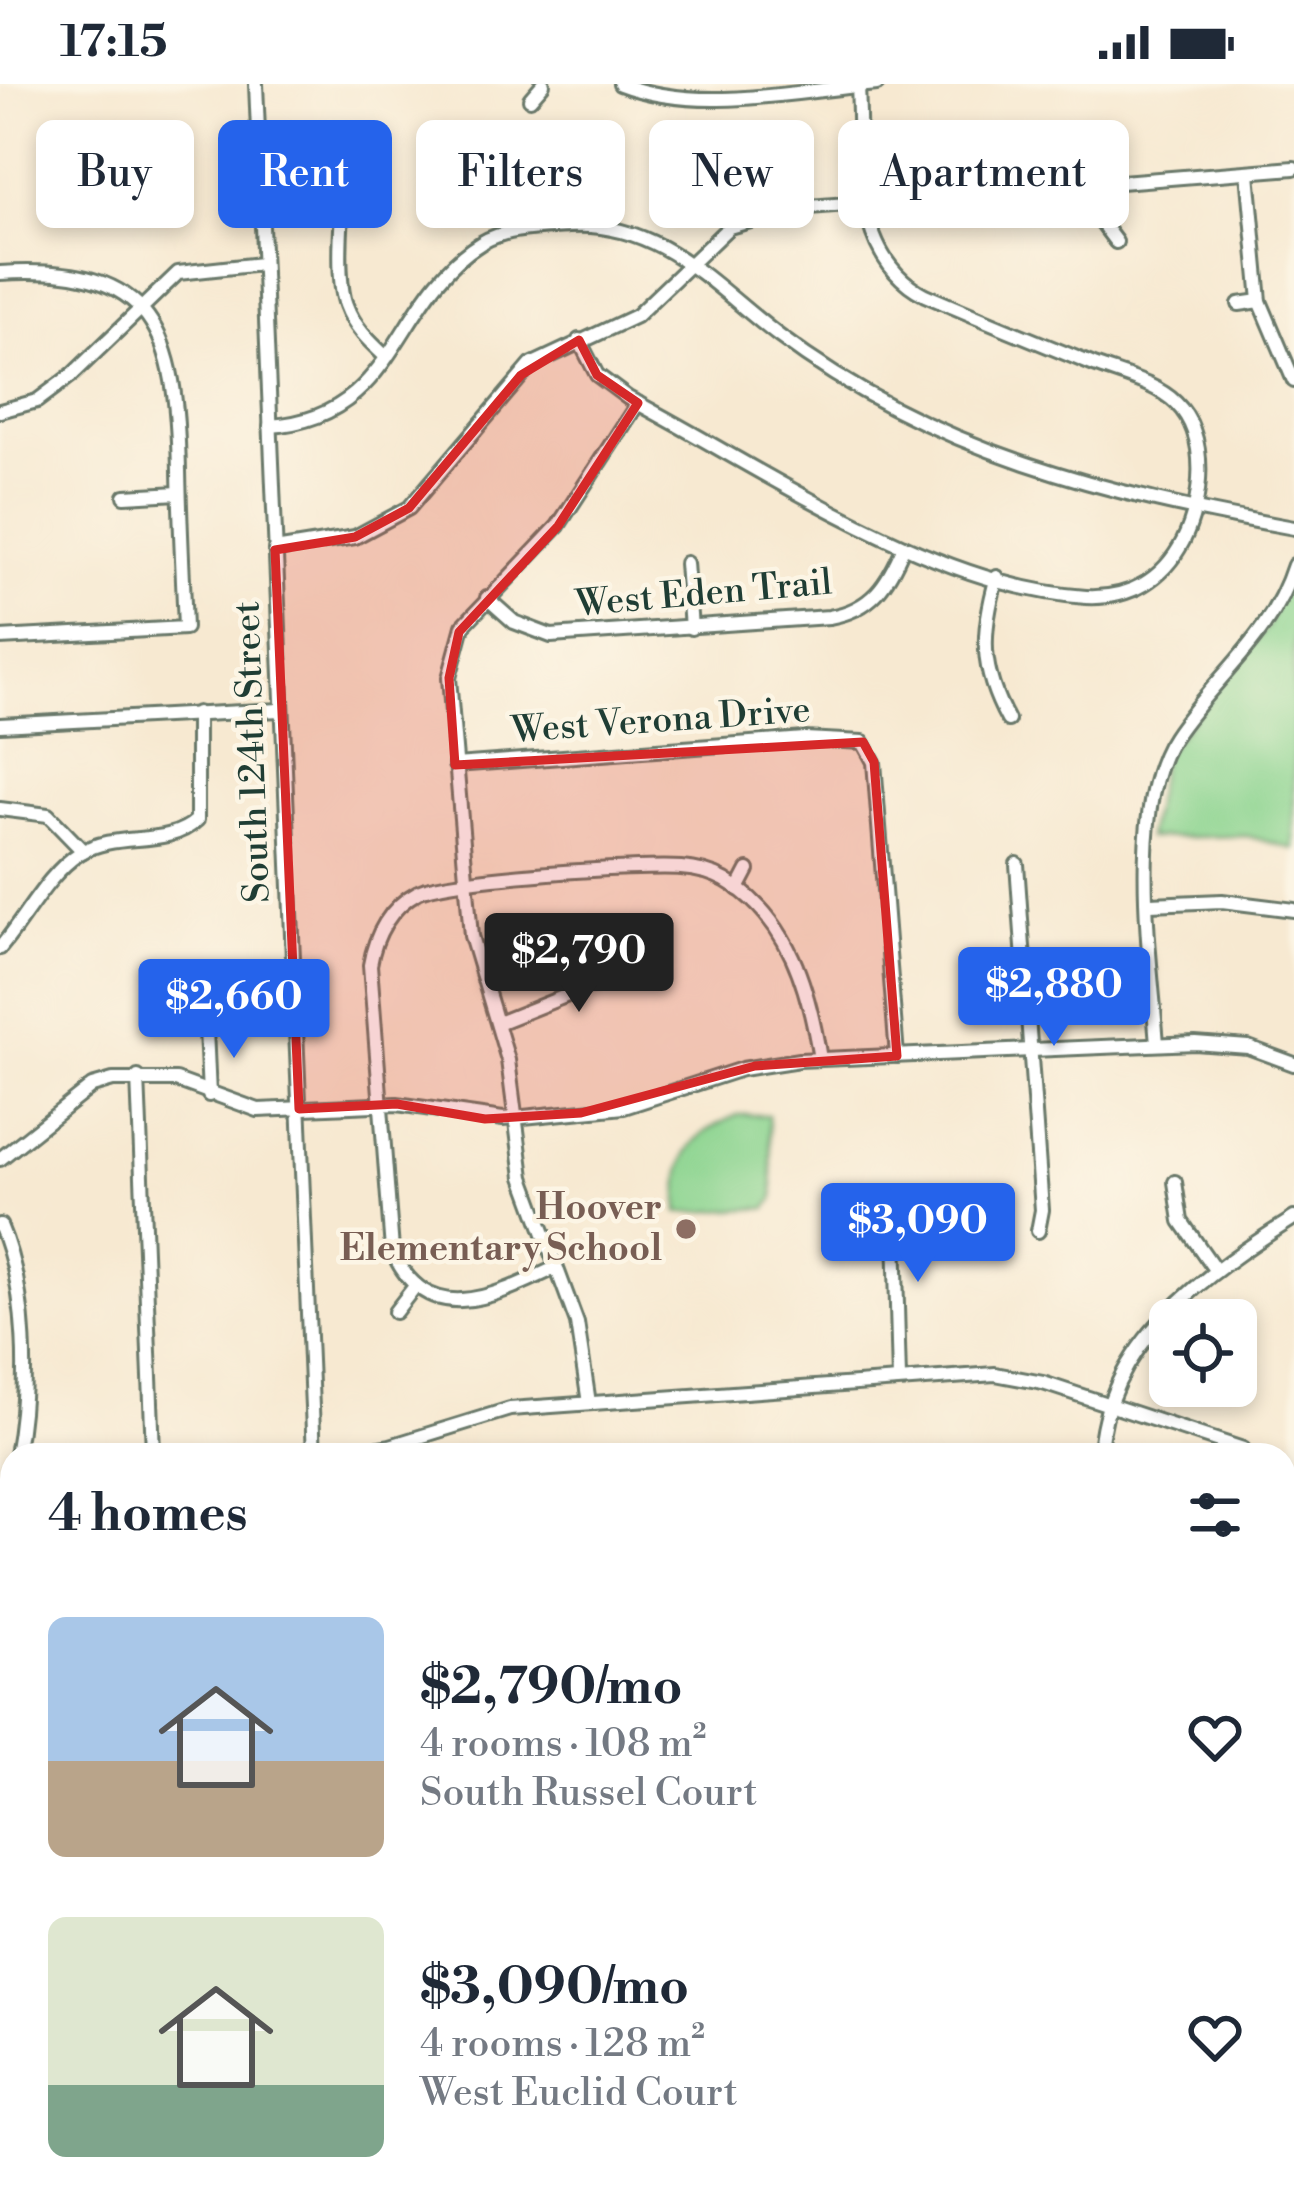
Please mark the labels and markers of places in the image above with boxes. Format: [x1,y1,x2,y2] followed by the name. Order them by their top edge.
[481,913,677,1015] pin: $2,790
[956,947,1152,1049] pin: $2,880
[136,959,332,1061] pin: $2,660
[820,1183,1016,1285] pin: $3,090
[340,1186,662,1272] place label: Hoover Elementary School
[673,1216,699,1242] marker: Hoover Elementary School

